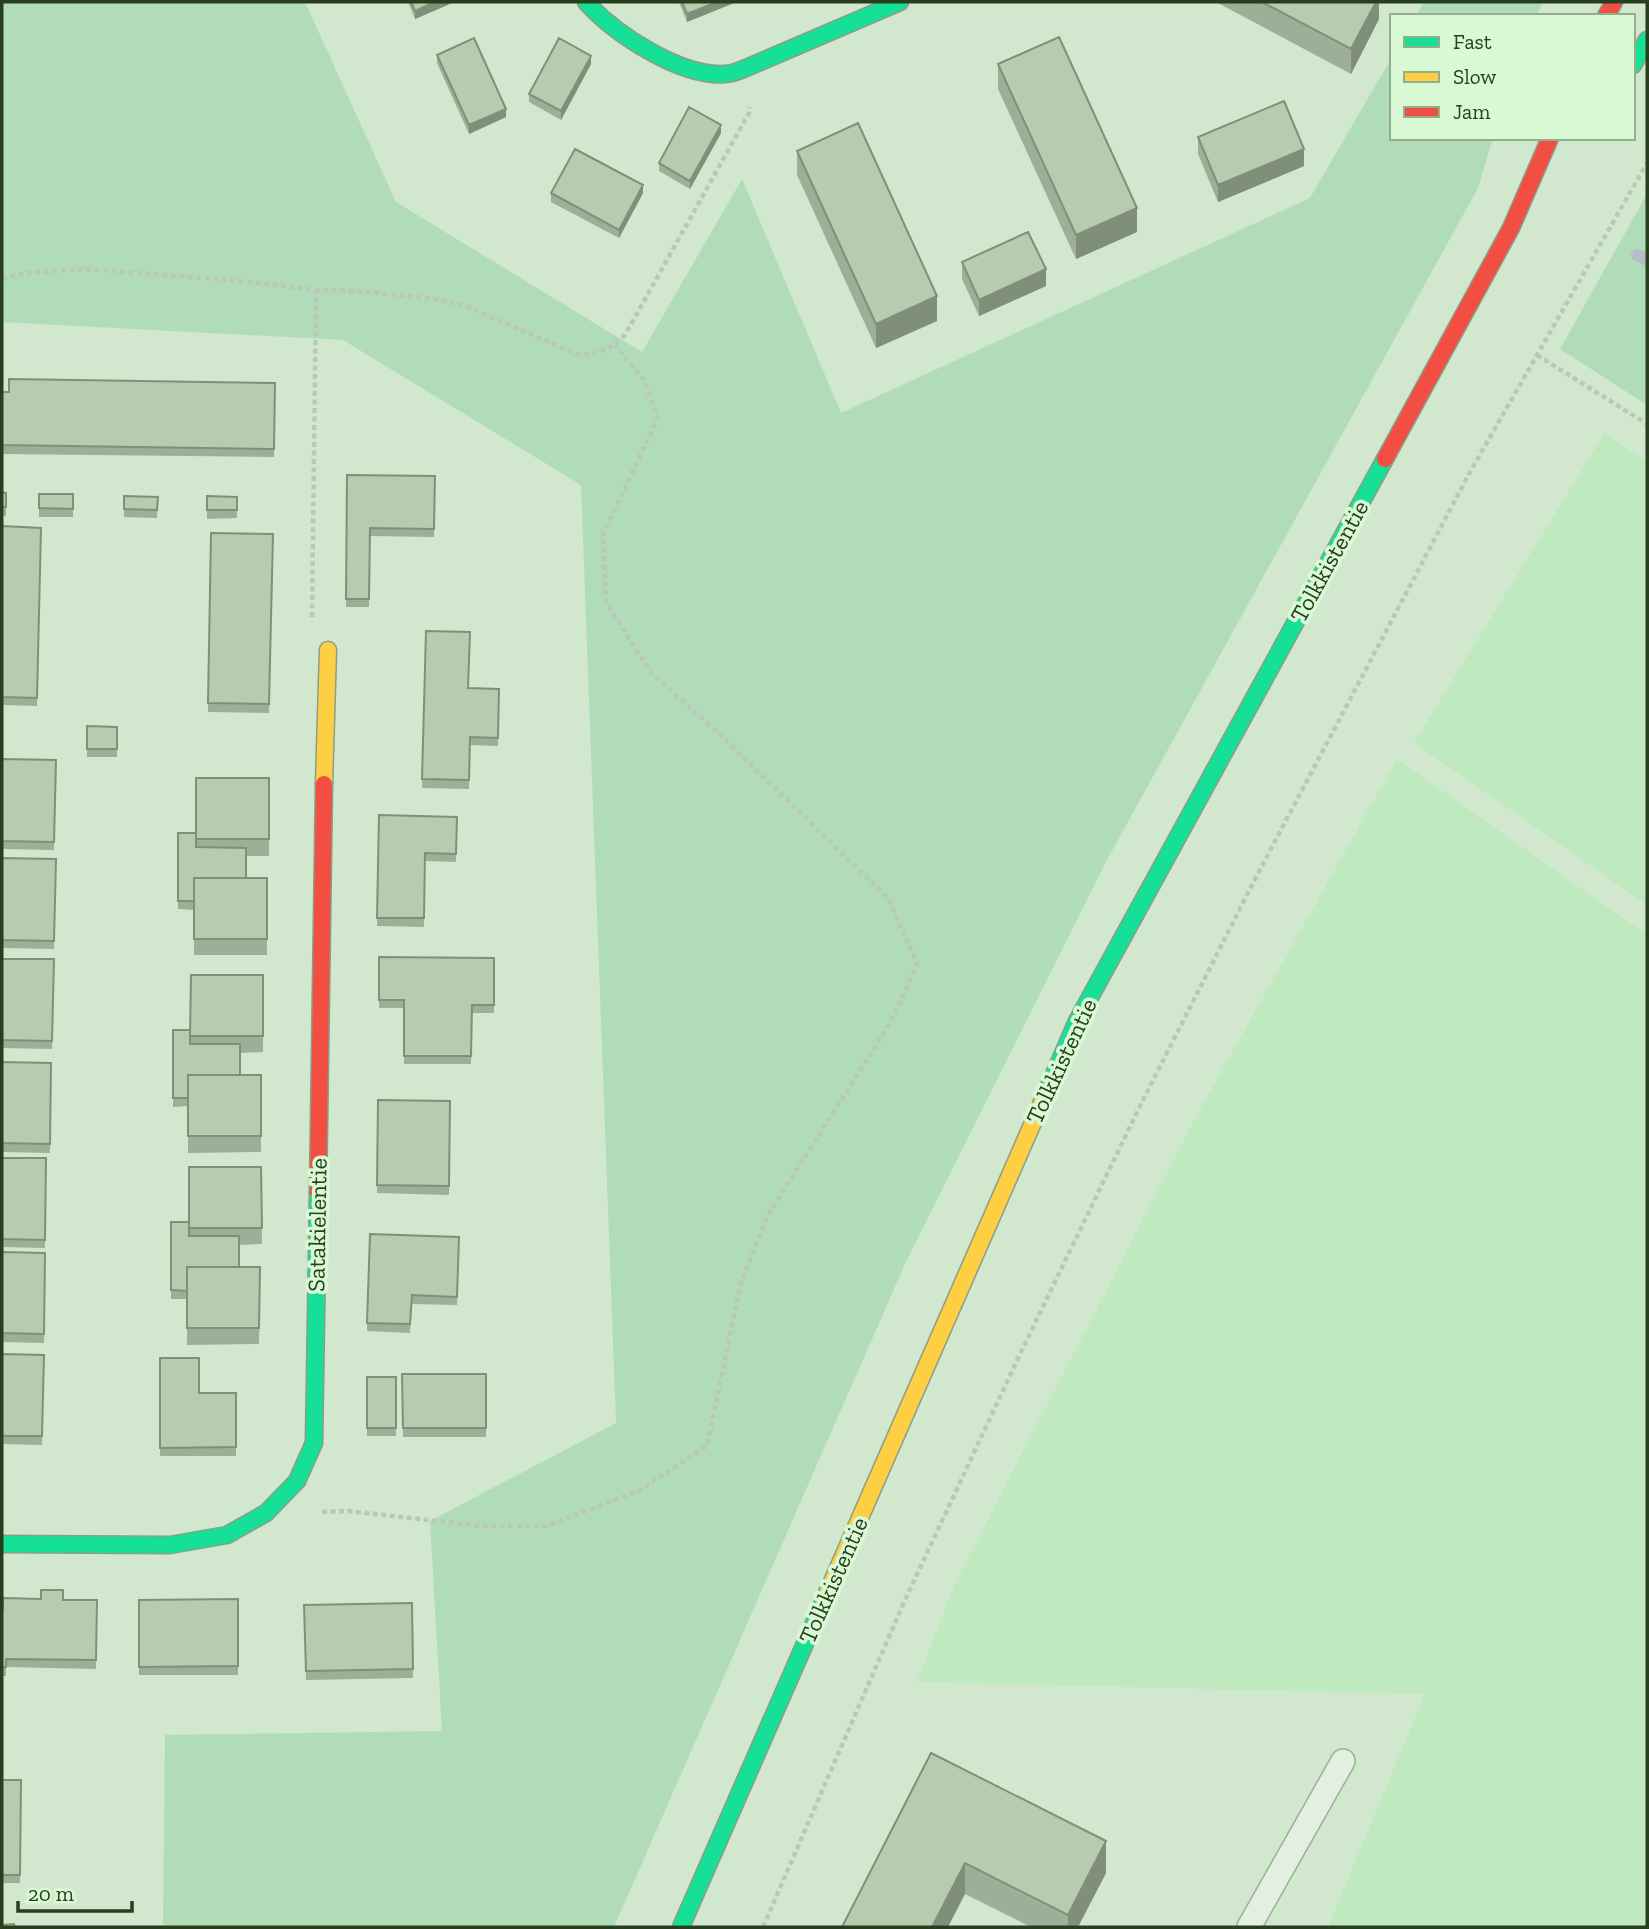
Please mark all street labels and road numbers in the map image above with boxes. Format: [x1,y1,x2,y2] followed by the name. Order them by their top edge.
[1284,495,1374,627] street label: Tolkkistentie
[1019,994,1103,1128] street label: Tolkkistentie
[301,1158,333,1292] street label: Satakielentie
[792,1512,874,1648] street label: Tolkkistentie

